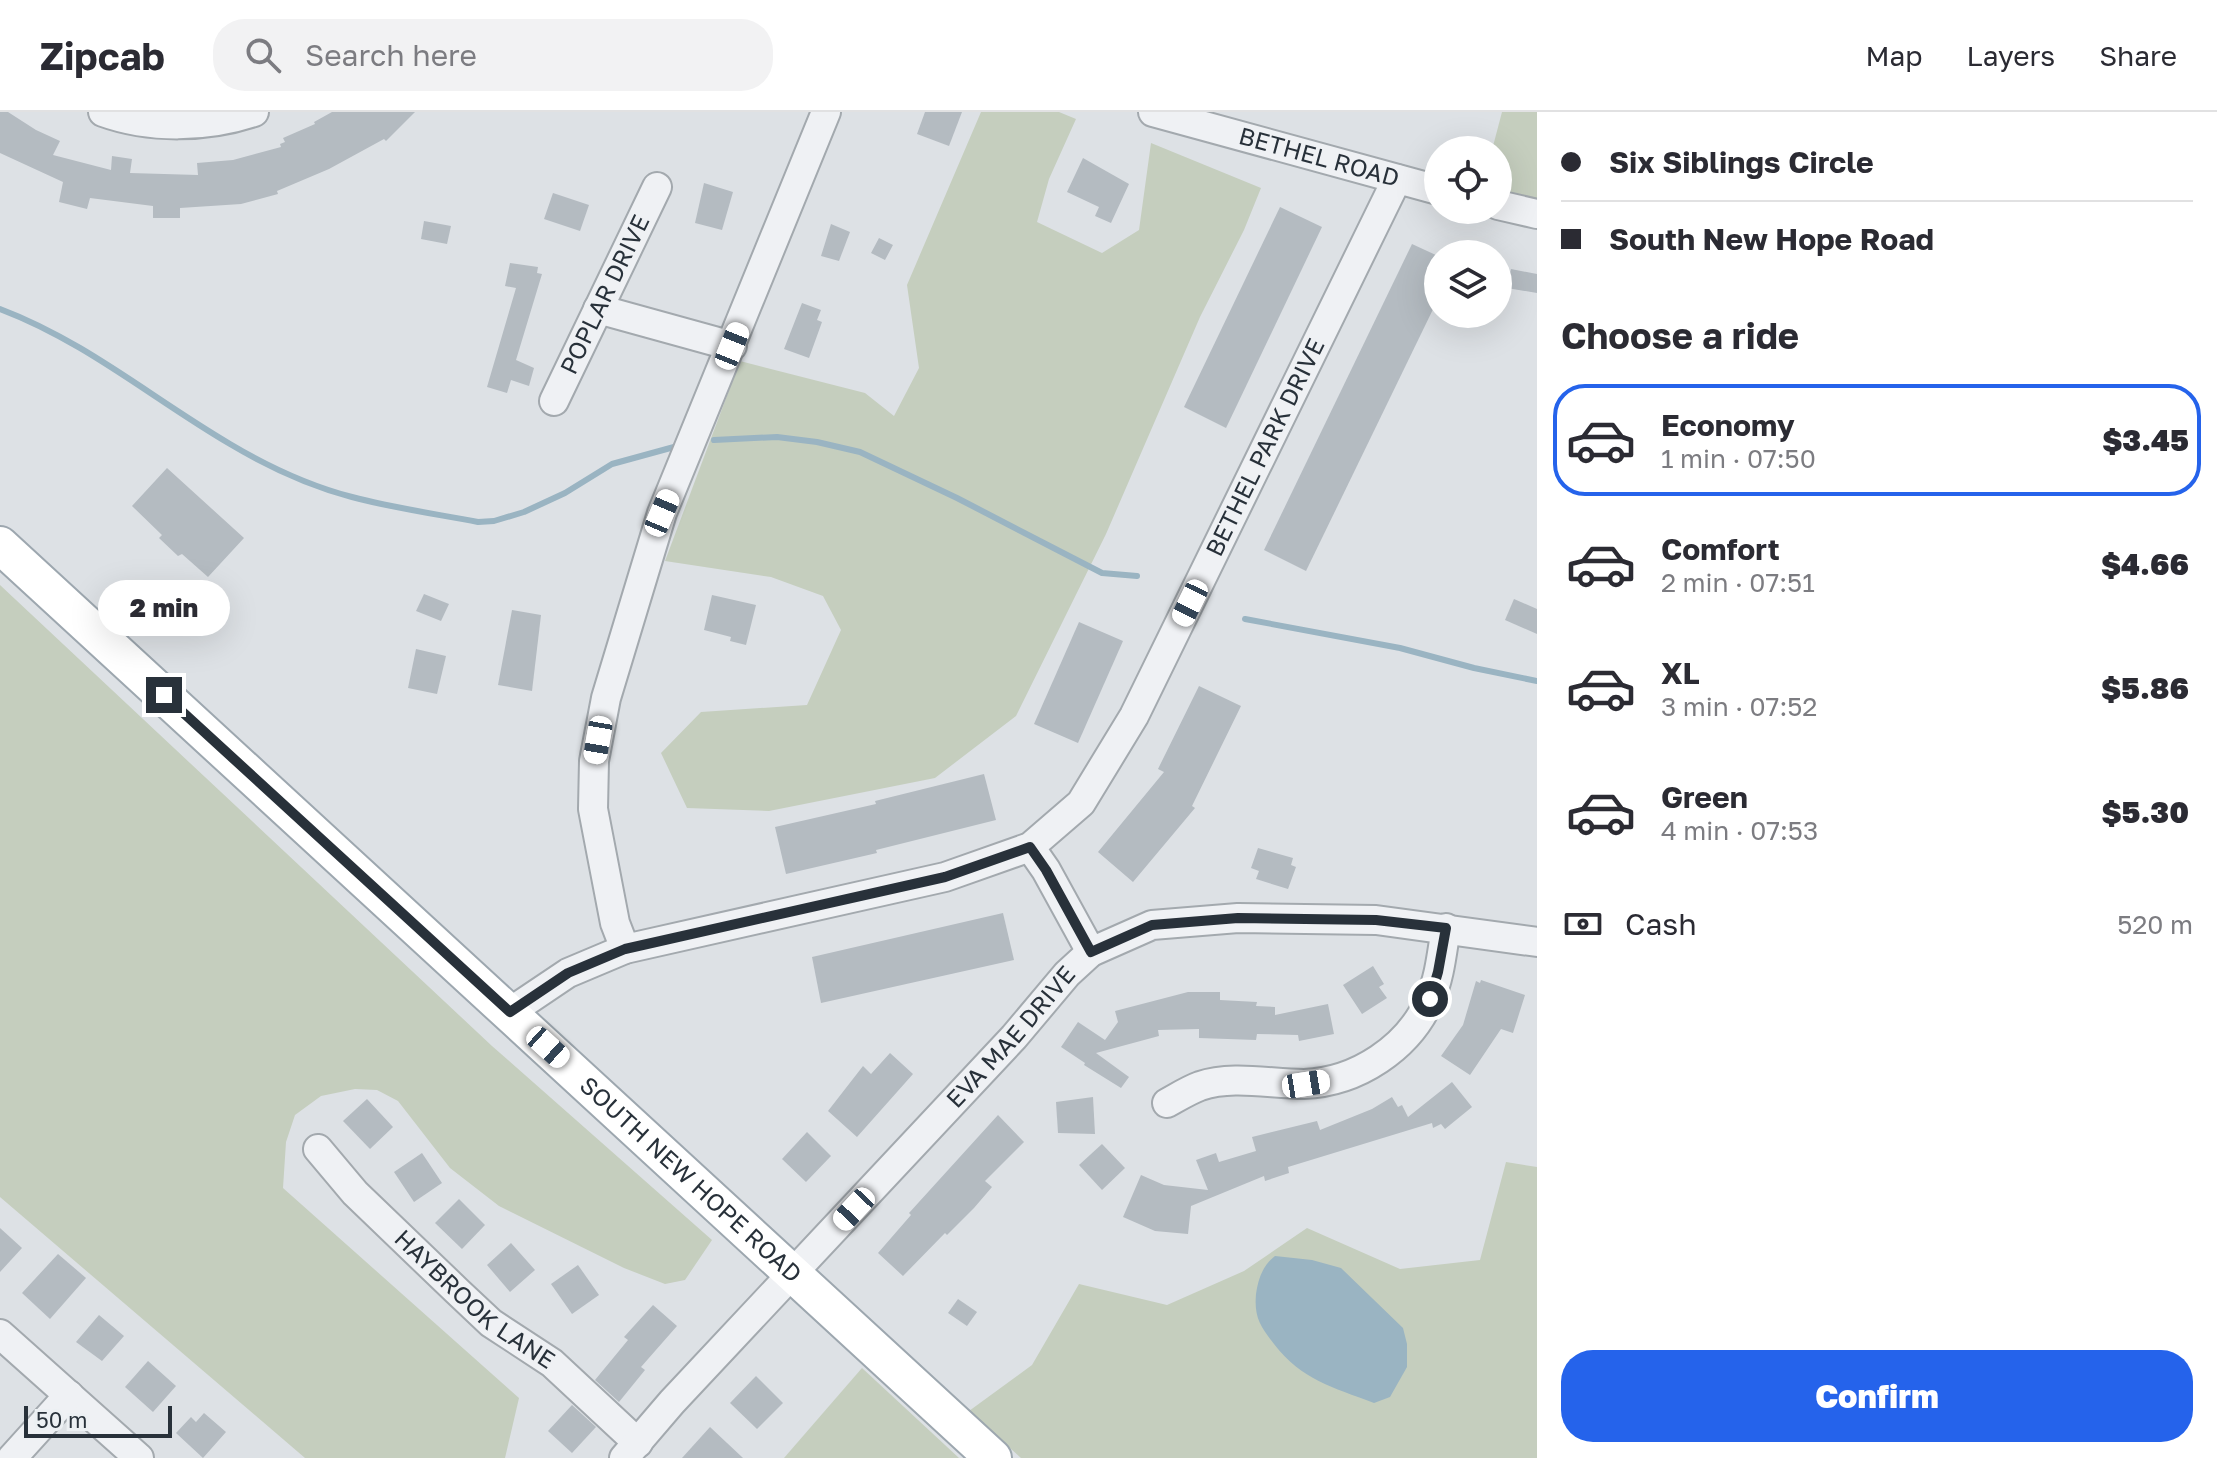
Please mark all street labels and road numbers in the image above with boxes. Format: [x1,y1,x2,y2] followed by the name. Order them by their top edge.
[1236,120,1403,192] street label: BETHEL ROAD
[553,210,655,378] street label: POPLAR DRIVE
[1199,333,1330,560] street label: BETHEL PARK DRIVE
[940,959,1081,1113] street label: EVA MAE DRIVE
[575,1070,808,1288] street label: SOUTH NEW HOPE ROAD
[389,1223,561,1374] street label: HAYBROOK LANE

